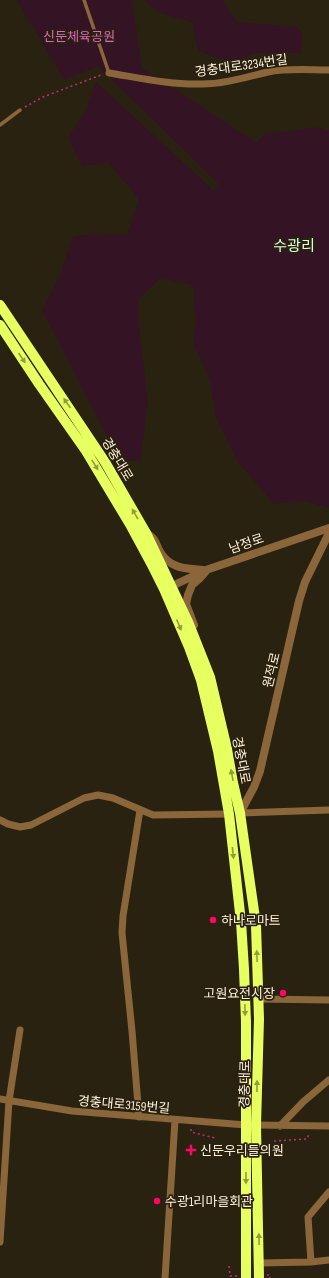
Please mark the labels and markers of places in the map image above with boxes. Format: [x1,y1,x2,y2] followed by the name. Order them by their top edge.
[221,913,281,929] place label: 하나로마트
[208,915,218,925] marker: 하나로마트
[203,986,275,1002] place label: 고원요전시장
[278,988,288,998] marker: 고원요전시장
[200,1143,284,1159] place label: 신둔우리들의원
[185,1144,197,1156] marker: 신둔우리들의원
[165,1194,253,1210] place label: 수광1리마을회관
[152,1196,162,1206] marker: 수광1리마을회관

